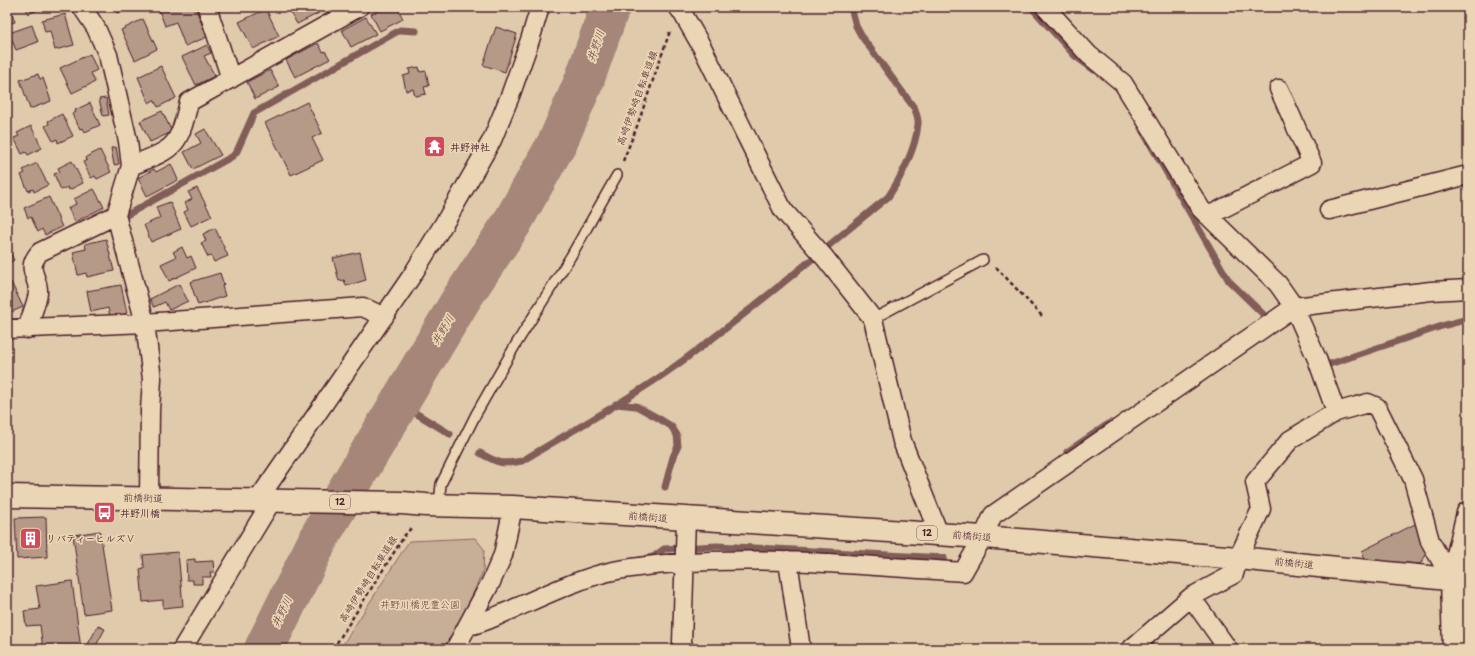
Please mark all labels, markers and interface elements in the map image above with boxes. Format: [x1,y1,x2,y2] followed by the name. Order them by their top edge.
[584,28,608,64] water label: 井野川
[614,49,660,147] street label: 高崎伊勢崎自転車道線
[422,134,448,160] temple icon: 井野神社
[450,141,490,154] place label: 井野神社
[428,312,458,348] water label: 井野川
[123,491,163,505] street label: 前橋街道
[330,495,350,509] road number: 12
[92,500,118,526] bus stop icon: 井野川橋
[120,507,160,520] place label: 井野川橋
[628,509,668,525] street label: 前橋街道
[18,525,44,551] building icon: リバティーヒルズⅤ
[917,526,937,540] road number: 12
[952,528,992,544] street label: 前橋街道
[46,532,135,545] place label: リバティーヒルズⅤ
[336,533,400,625] street label: 高崎伊勢崎自転車道線
[1273,554,1315,572] street label: 前橋街道
[268,594,296,630] water label: 井野川
[380,598,460,611] park label: 井野川橋児童公園

